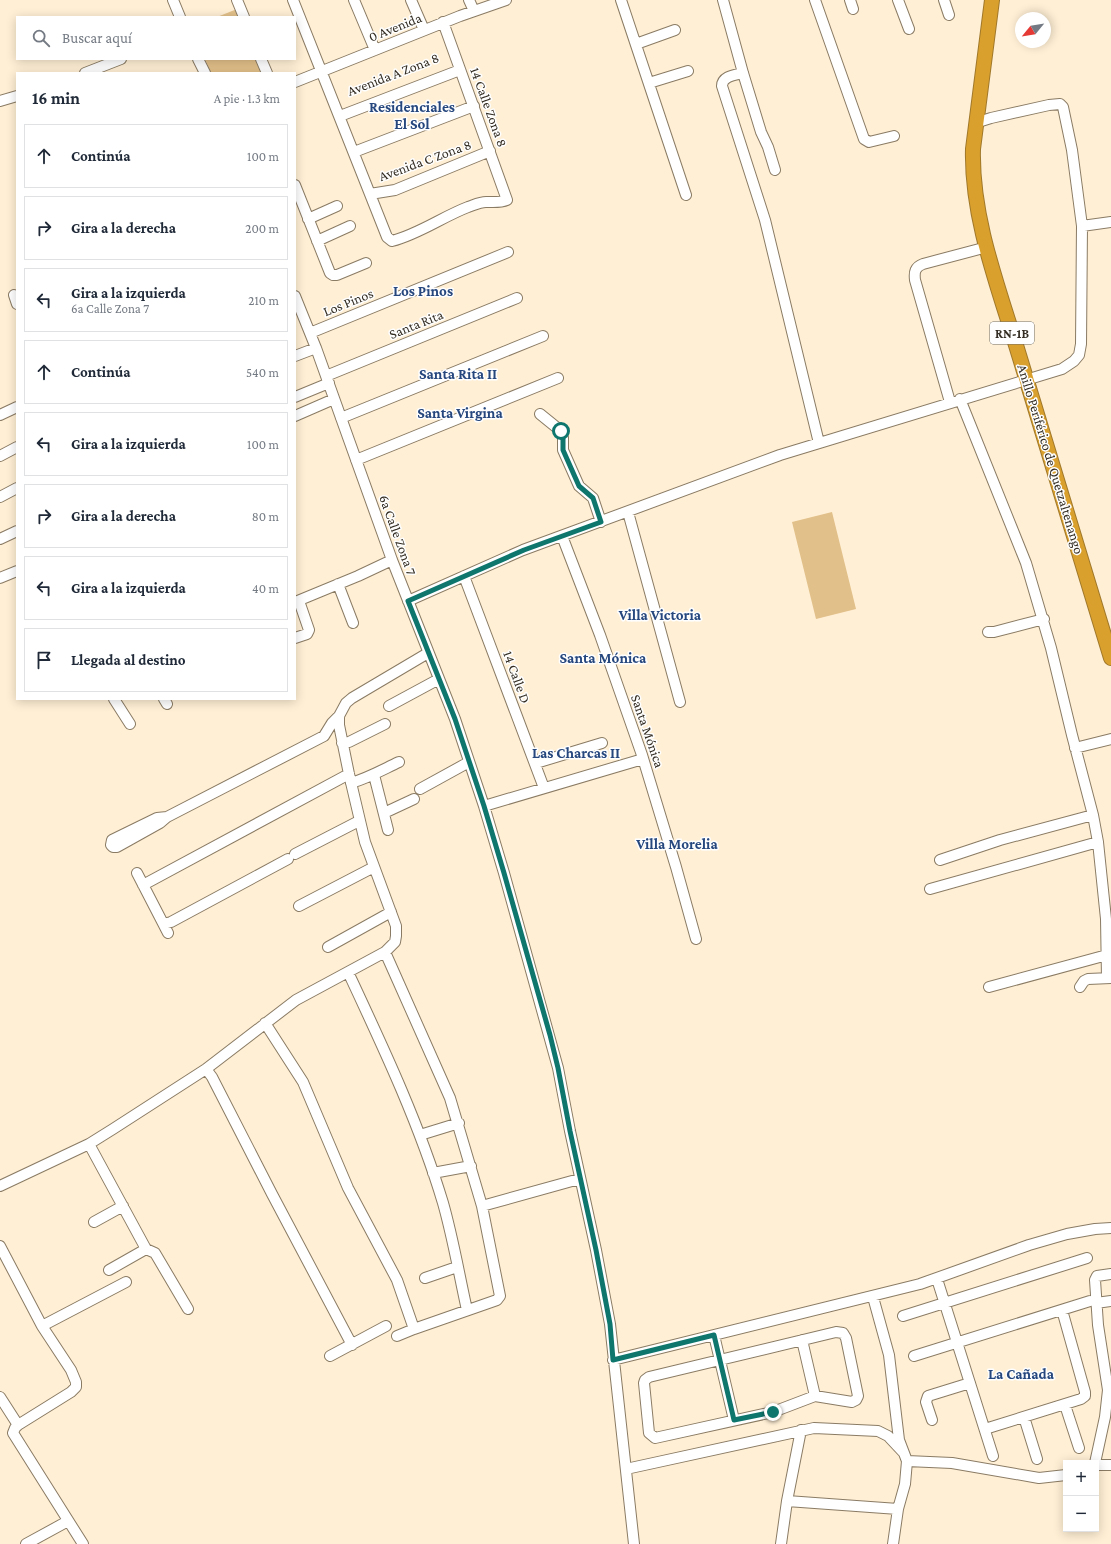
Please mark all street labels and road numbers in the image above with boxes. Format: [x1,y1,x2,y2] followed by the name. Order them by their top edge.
[366,9,424,45] street label: 0 Avenida
[345,49,441,99] street label: Avenida A Zona 8
[467,65,511,149] street label: 14 Calle Zona 8
[377,136,473,184] street label: Avenida C Zona 8
[321,285,375,319] street label: Los Pinos
[387,306,446,342] street label: Santa Rita
[990,322,1034,344] road number: RN-1B
[1014,362,1088,556] street label: Anillo Periférico de Quetzaltenango
[376,493,420,578] street label: 6a Calle Zona 7
[500,649,534,705] street label: 14 Calle D
[628,692,668,770] street label: Santa Mónica

